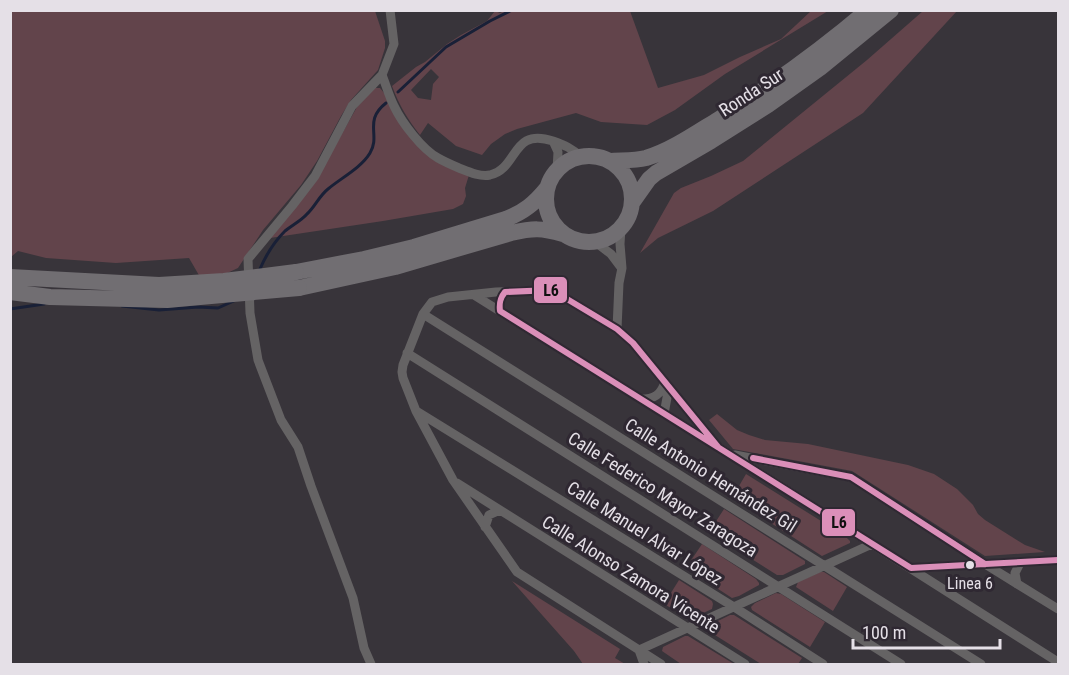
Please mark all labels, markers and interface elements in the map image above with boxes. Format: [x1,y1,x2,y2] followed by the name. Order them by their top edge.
[715,63,788,121] street label: Ronda Sur
[533,276,568,304] line badge: L6
[543,281,559,300] text: L6
[621,414,801,536] street label: Calle Antonio Hernández Gil
[564,427,762,561] street label: Calle Federico Mayor Zaragoza
[563,477,727,589] street label: Calle Manuel Alvar López
[821,508,856,537] line badge: L6
[538,511,724,637] street label: Calle Alonso Zamora Vicente
[831,513,847,532] text: L6
[964,559,976,571] marker: Linea 6
[947,574,993,593] place label: Linea 6
[853,612,1000,650] scale bar
[862,622,906,643] text: 100 m

